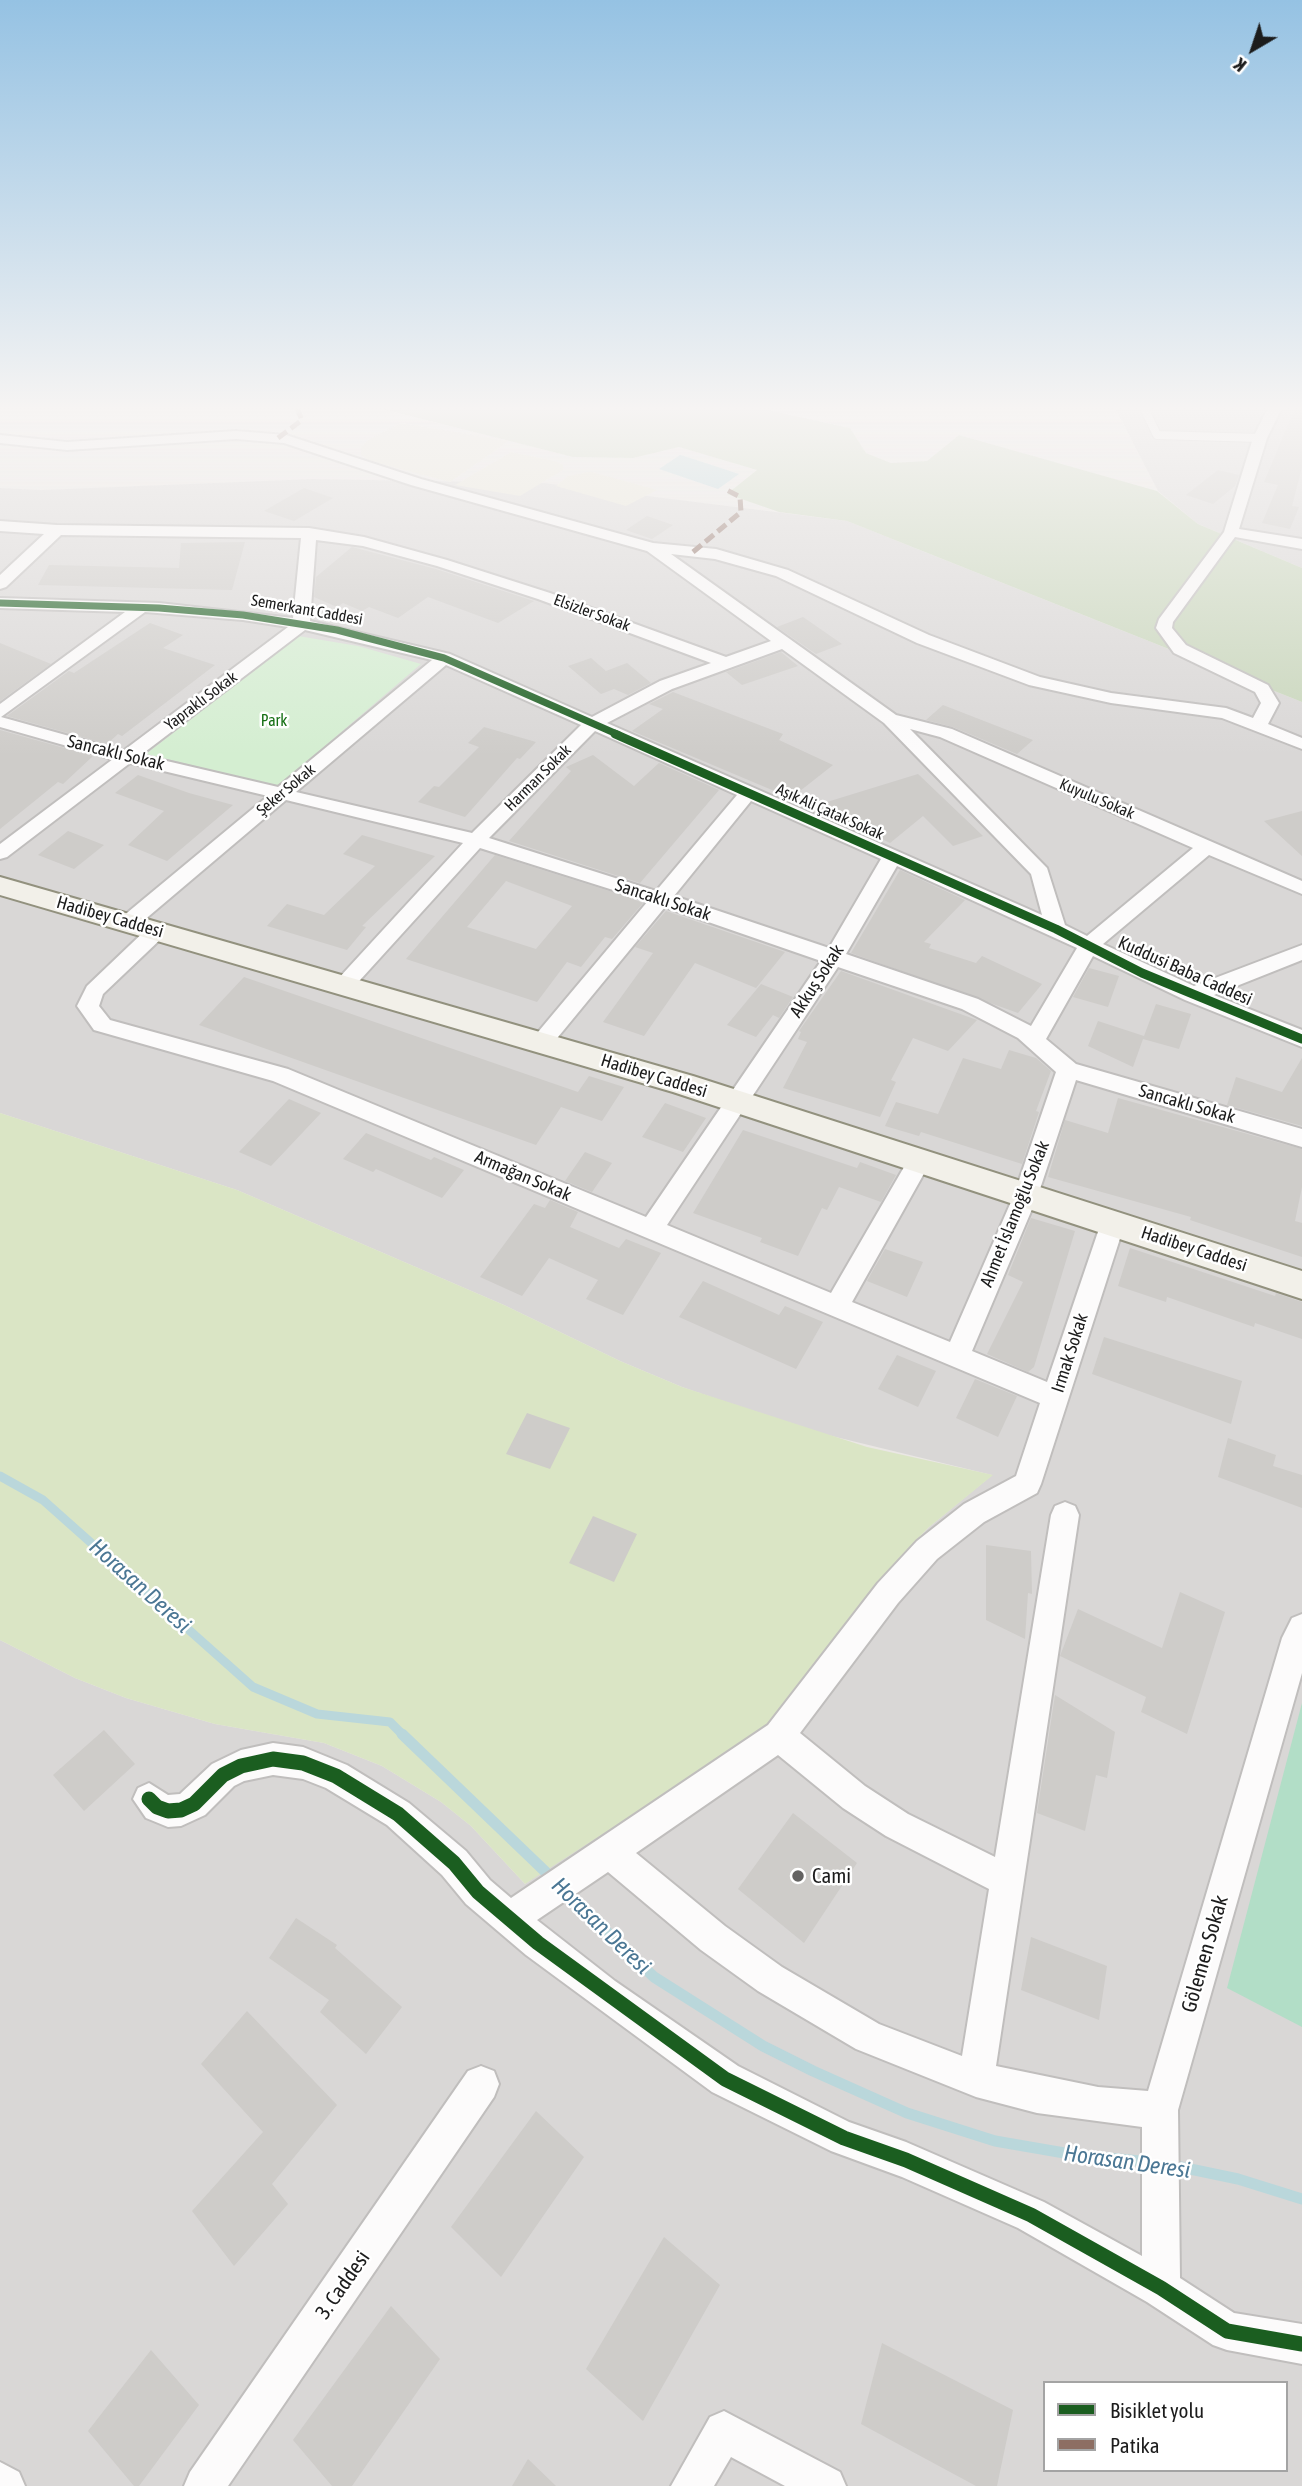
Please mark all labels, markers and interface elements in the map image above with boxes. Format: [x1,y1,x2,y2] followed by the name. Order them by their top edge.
[1218,14,1288,84] north arrow
[1229,54,1250,77] text: K
[551,590,633,636] street label: Elsizler Sokak
[250,591,364,629] street label: Semerkant Caddesi
[161,667,241,735] street label: Yapraklı Sokak
[261,711,287,731] park label: Park
[65,731,167,775] street label: Sancaklı Sokak
[501,741,575,815] street label: Harman Sokak
[253,760,319,820] street label: Şeker Sokak
[1057,775,1137,823] street label: Kuyulu Sokak
[773,780,887,844] street label: Aşık Ali Çatak Sokak
[612,874,714,926] street label: Sancaklı Sokak
[54,891,166,943] street label: Hadibey Caddesi
[1115,932,1255,1010] street label: Kuddusi Baba Caddesi
[786,941,848,1021] street label: Akkuş Sokak
[598,1050,710,1102] street label: Hadibey Caddesi
[1136,1080,1238,1128] street label: Sancaklı Sokak
[976,1138,1054,1290] street label: Ahmet İslamoğlu Sokak
[472,1146,574,1206] street label: Armağan Sokak
[1138,1222,1250,1276] street label: Hadibey Caddesi
[1047,1311,1093,1395] street label: Irmak Sokak
[83,1533,197,1639] water label: Horasan Deresi
[812,1863,851,1889] place label: Cami
[790,1868,806,1884] marker: Cami
[546,1872,656,1980] water label: Horasan Deresi
[1176,1893,1234,2015] street label: Gölemen Sokak
[1062,2139,1192,2185] water label: Horasan Deresi
[310,2246,376,2324] street label: 3. Caddesi
[1043,2381,1288,2472] legend
[1110,2398,1204,2422] text: Bisiklet yolu
[1110,2433,1160,2457] text: Patika

